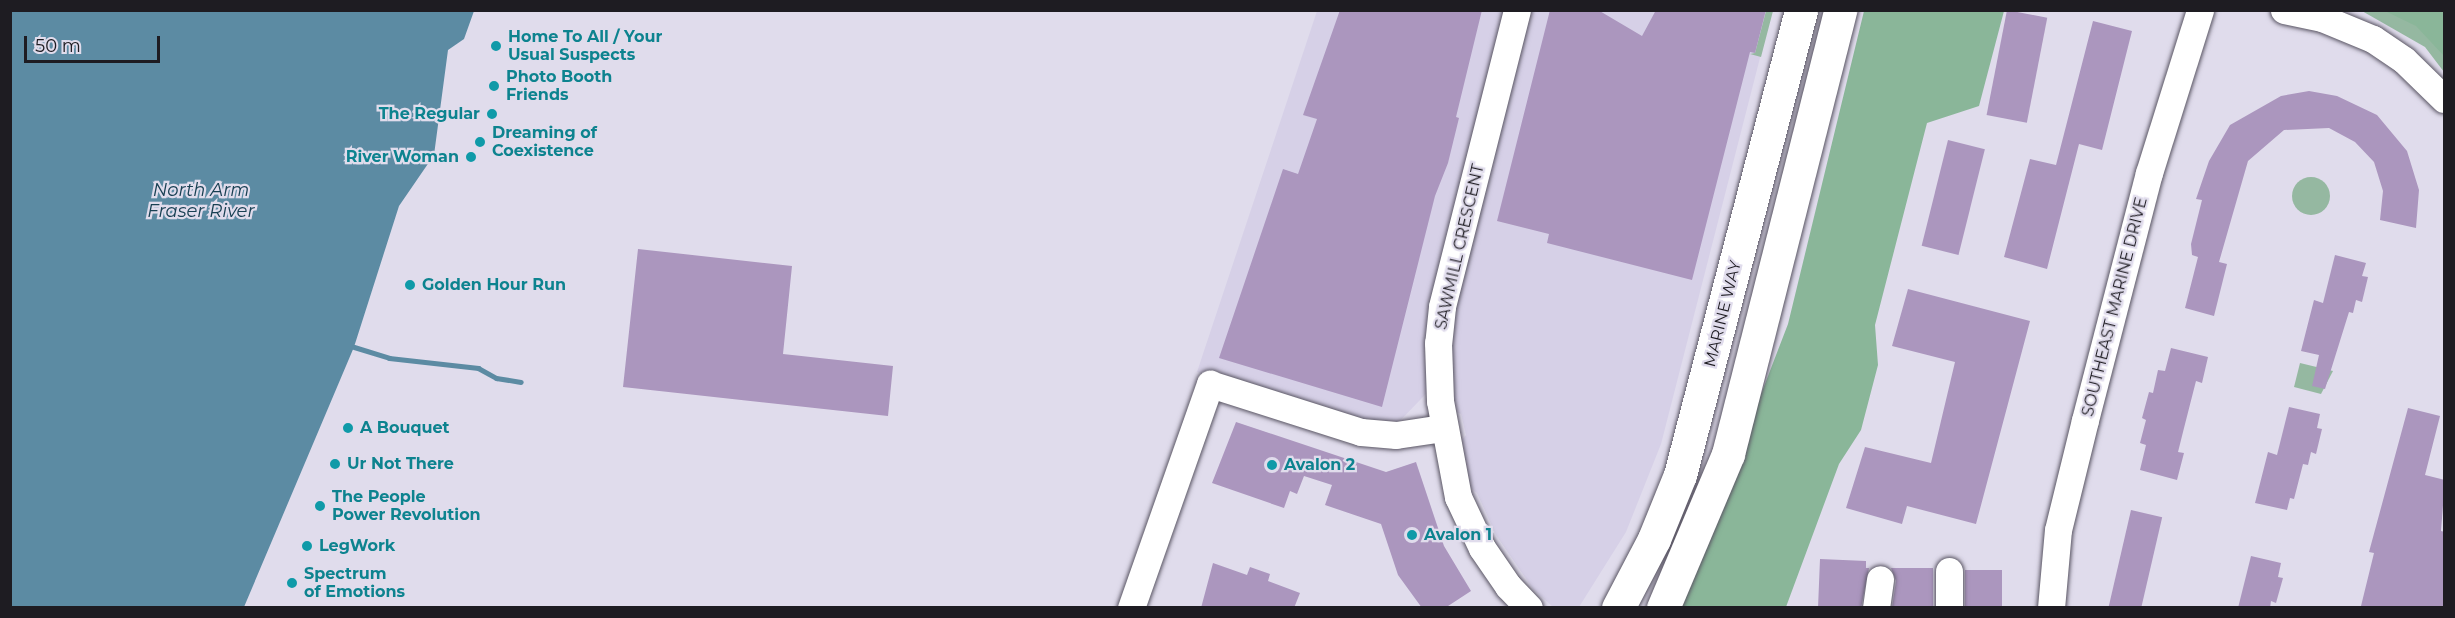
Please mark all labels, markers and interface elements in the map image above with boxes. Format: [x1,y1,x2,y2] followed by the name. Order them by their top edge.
[27,24,164,62] scale bar
[508,27,662,65] place label: Home To All / Your Usual Suspects
[35,35,81,57] text: 50 m
[489,39,503,53] marker: Home To All / Your Usual Suspects
[506,67,612,105] place label: Photo Booth Friends
[487,79,501,93] marker: Photo Booth Friends
[379,104,480,124] place label: The Regular
[485,107,499,121] marker: The Regular
[492,123,597,161] place label: Dreaming of Coexistence
[473,135,487,149] marker: Dreaming of Coexistence
[346,147,459,167] place label: River Woman
[464,150,478,164] marker: River Woman
[1432,162,1488,332] street label: SAWMILL CRESCENT
[147,180,255,222] water label: North Arm Fraser River
[2078,195,2152,419] street label: SOUTHEAST MARINE DRIVE
[1700,259,1746,369] street label: MARINE WAY
[422,275,566,295] place label: Golden Hour Run
[403,278,417,292] marker: Golden Hour Run
[360,418,450,438] place label: A Bouquet
[341,421,355,435] marker: A Bouquet
[347,454,454,474] place label: Ur Not There
[1284,455,1355,475] place label: Avalon 2
[328,457,342,471] marker: Ur Not There
[1265,458,1279,472] marker: Avalon 2
[332,487,481,525] place label: The People Power Revolution
[313,499,327,513] marker: The People Power Revolution
[1424,525,1492,545] place label: Avalon 1
[1405,528,1419,542] marker: Avalon 1
[319,536,395,556] place label: LegWork
[300,539,314,553] marker: LegWork
[304,564,405,602] place label: Spectrum of Emotions
[285,576,299,590] marker: Spectrum of Emotions

